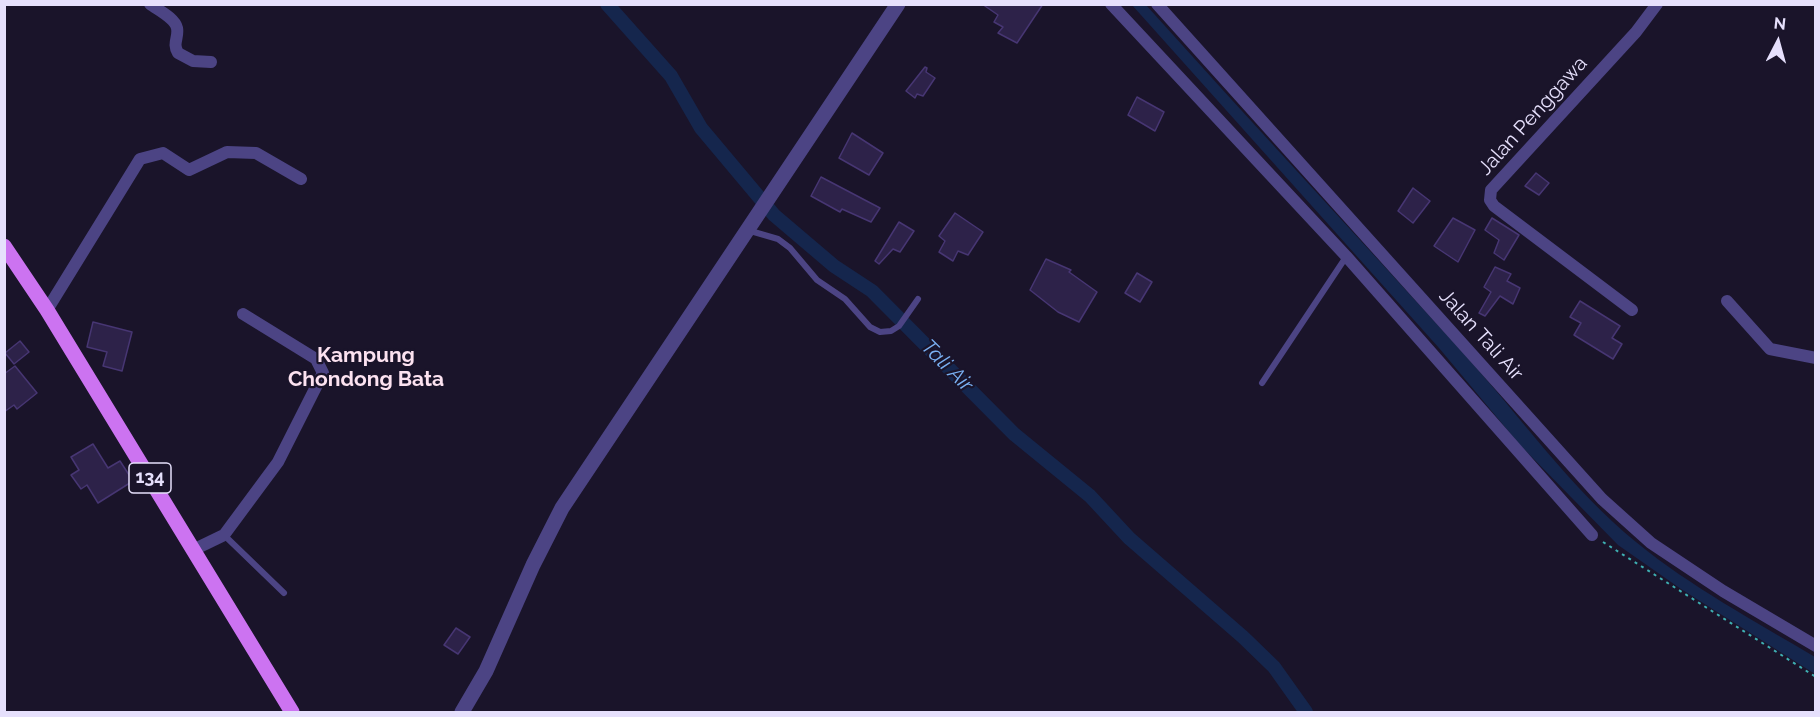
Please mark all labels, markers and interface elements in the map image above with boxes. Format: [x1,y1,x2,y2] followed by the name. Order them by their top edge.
[1748,12,1808,72] north arrow
[1773,14,1787,34] text: N
[1473,52,1593,180] street label: Jalan Penggawa
[1434,285,1528,385] street label: Jalan Tali Air
[916,335,978,397] water label: Tali Air
[288,343,444,393] district label: Kampung Chondong Bata
[129,463,171,493] road number: 134

